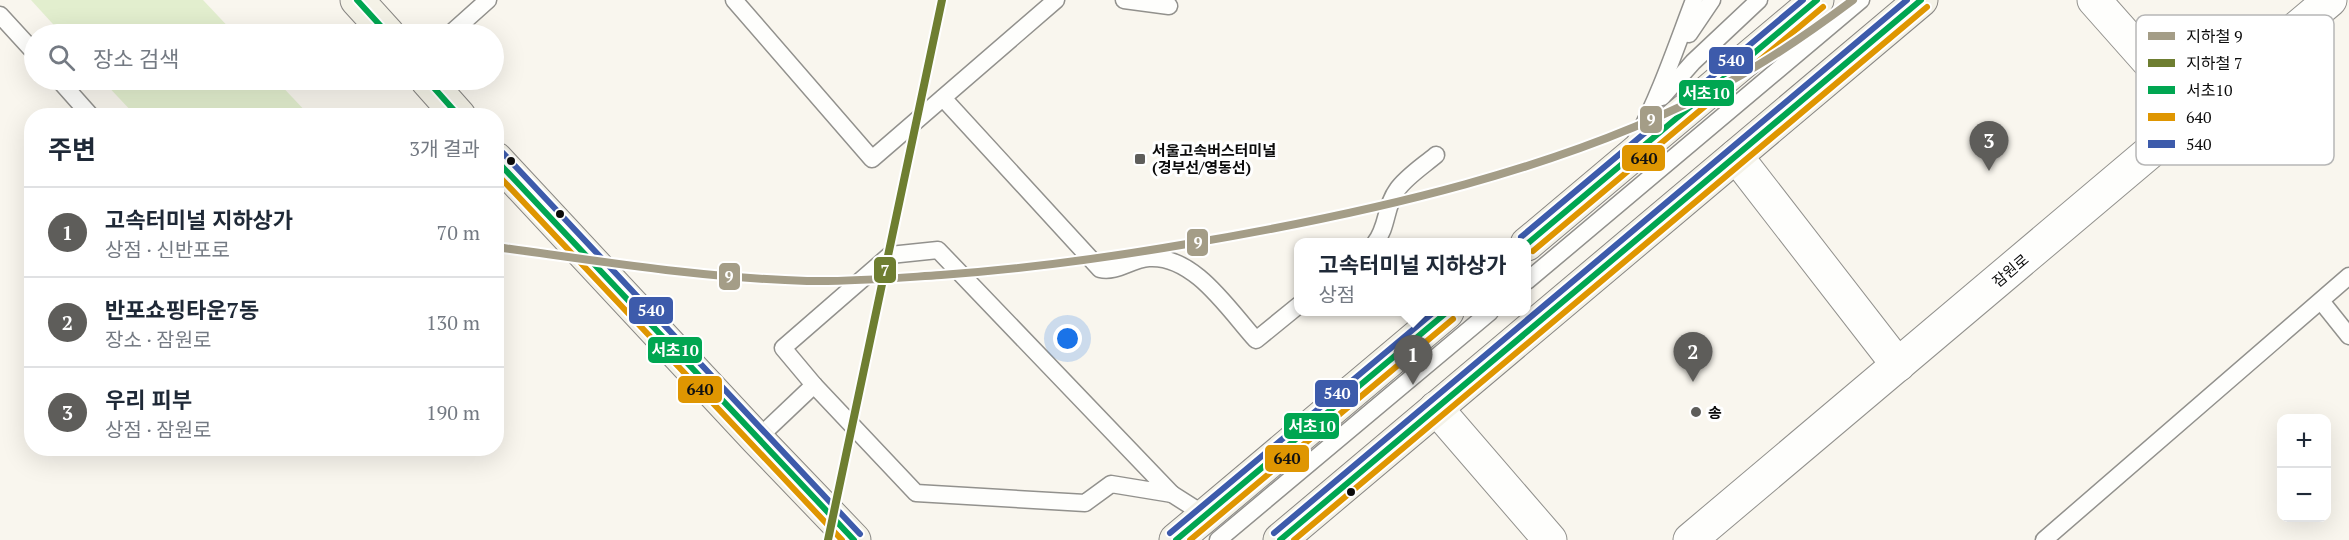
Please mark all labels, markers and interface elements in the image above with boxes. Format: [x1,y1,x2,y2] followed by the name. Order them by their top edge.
[2136,15,2334,165] legend
[24,24,504,90] search box
[2186,25,2243,47] text: 지하철 9
[45,41,78,74] icon: search
[93,44,179,73] text: 장소 검색
[1708,46,1754,75] line badge: 540
[1717,49,1745,71] text: 540
[2186,52,2243,74] text: 지하철 7
[1678,79,1735,107] line badge: 서초10
[2186,79,2233,101] text: 서초10
[1682,82,1730,104] text: 서초10
[1639,105,1663,134] line badge: 9
[2186,106,2212,128] text: 640
[1646,108,1656,130] text: 9
[1970,122,2008,171] pin: 3
[48,132,96,166] text: 주변
[2186,133,2212,155] text: 540
[409,135,480,162] text: 3개 결과
[1152,140,1276,177] place label: 서울고속버스터미널 (경부선/영동선)
[1621,144,1666,172] line badge: 640
[1630,147,1658,169] text: 640
[1133,152,1147,166] marker: 서울고속버스터미널 (경부선/영동선)
[505,155,517,167] unlabelled marker
[105,205,293,234] text: 고속터미널 지하상가
[554,208,566,220] unlabelled marker
[62,219,73,246] text: 1
[437,219,480,246] text: 70 m
[1186,228,1209,257] line badge: 9
[1193,231,1203,253] text: 9
[105,236,230,263] text: 상점 · 신반포로
[1294,238,1531,316] popup
[1988,249,2032,291] street label: 잠원로
[1318,250,1507,279] text: 고속터미널 지하상가
[873,256,897,284] line badge: 7
[880,259,890,281] text: 7
[718,262,741,291] line badge: 9
[724,265,734,287] text: 9
[1318,281,1355,308] text: 상점
[105,295,259,324] text: 반포쇼핑타운7동
[628,296,674,325] line badge: 540
[637,299,665,321] text: 540
[62,309,73,336] text: 2
[426,309,480,336] text: 130 m
[1053,324,1082,353] your location
[105,326,212,353] text: 장소 · 잠원로
[1674,332,1712,382] pin: 2
[647,336,703,364] line badge: 서초10
[1394,336,1432,385] pin: 1
[651,339,699,361] text: 서초10
[677,375,723,404] line badge: 640
[686,378,714,400] text: 640
[1314,379,1359,408] line badge: 540
[1323,382,1351,404] text: 540
[105,385,192,414] text: 우리 피부
[62,399,73,426] text: 3
[426,399,480,426] text: 190 m
[1708,402,1722,422] place label: 송
[1689,405,1703,419] marker: 송
[1283,412,1340,440] line badge: 서초10
[2277,414,2331,522] map controls
[2277,414,2331,468] button: +
[1288,415,1336,437] text: 서초10
[105,416,212,443] text: 상점 · 잠원로
[1264,444,1310,473] line badge: 640
[1273,447,1301,469] text: 640
[2277,468,2331,522] button: −
[1345,486,1357,498] unlabelled marker

